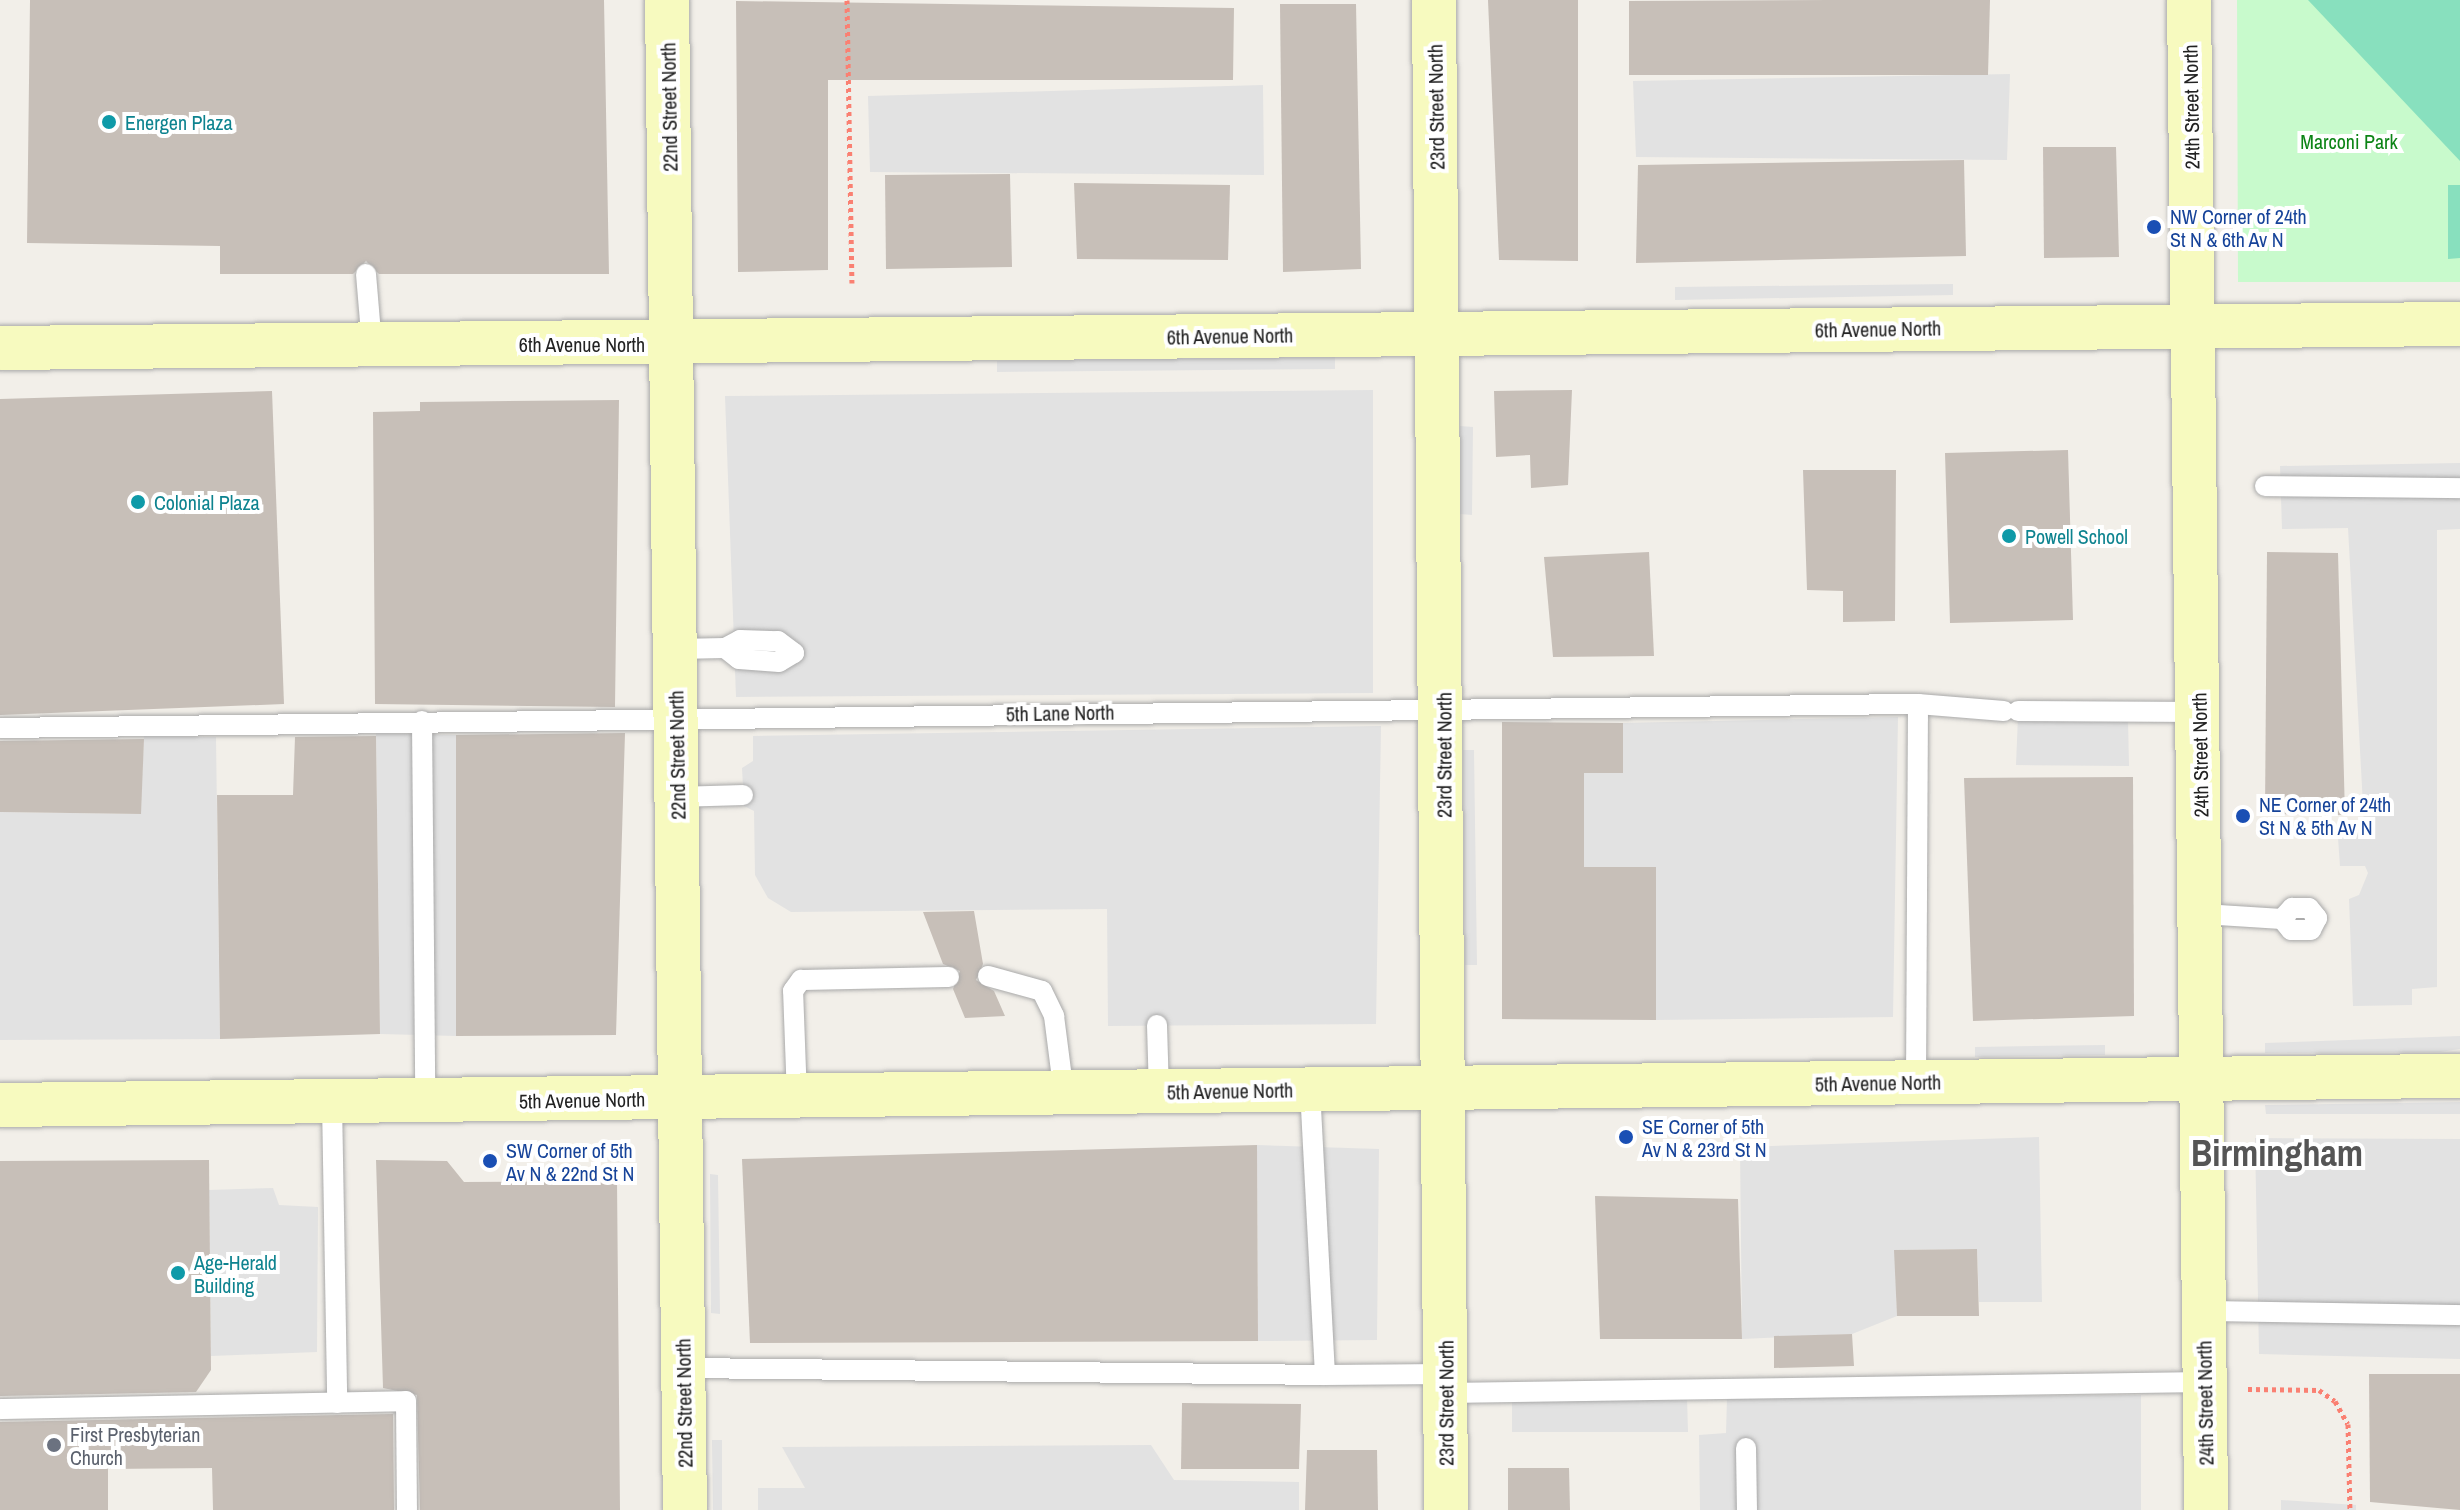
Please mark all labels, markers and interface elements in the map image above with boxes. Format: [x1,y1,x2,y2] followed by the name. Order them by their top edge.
[656,42,682,172] street label: 22nd Street North
[1423,44,1449,170] street label: 23rd Street North
[2178,44,2204,170] street label: 24th Street North
[125,110,233,134] place label: Energen Plaza
[100,113,118,131] marker: Energen Plaza
[2300,129,2398,153] park label: Marconi Park
[2170,204,2307,251] place label: NW Corner of 24th St N & 6th Av N
[2145,218,2163,236] marker: NW Corner of 24th St N & 6th Av N
[1814,316,1942,342] street label: 6th Avenue North
[1166,323,1294,349] street label: 6th Avenue North
[518,332,646,356] street label: 6th Avenue North
[154,490,260,514] place label: Colonial Plaza
[129,493,147,511] marker: Colonial Plaza
[2025,524,2128,548] place label: Powell School
[2000,527,2018,545] marker: Powell School
[664,690,690,820] street label: 22nd Street North
[1432,692,1456,818] street label: 23rd Street North
[2187,692,2213,818] street label: 24th Street North
[1006,700,1114,726] street label: 5th Lane North
[2259,792,2391,839] place label: NE Corner of 24th St N & 5th Av N
[2234,807,2252,825] marker: NE Corner of 24th St N & 5th Av N
[1814,1070,1942,1096] street label: 5th Avenue North
[1166,1078,1294,1104] street label: 5th Avenue North
[518,1087,646,1113] street label: 5th Avenue North
[1642,1114,1767,1161] place label: SE Corner of 5th Av N & 23rd St N
[1617,1128,1635,1146] marker: SE Corner of 5th Av N & 23rd St N
[2191,1132,2363,1176] district label: Birmingham
[506,1138,634,1185] place label: SW Corner of 5th Av N & 22nd St N
[481,1152,499,1170] marker: SW Corner of 5th Av N & 22nd St N
[194,1250,277,1297] place label: Age-Herald Building
[169,1264,187,1282] marker: Age-Herald Building
[671,1338,697,1468] street label: 22nd Street North
[1434,1340,1458,1466] street label: 23rd Street North
[2192,1340,2218,1466] street label: 24th Street North
[70,1422,200,1469] place label: First Presbyterian Church
[45,1436,63,1454] marker: First Presbyterian Church

